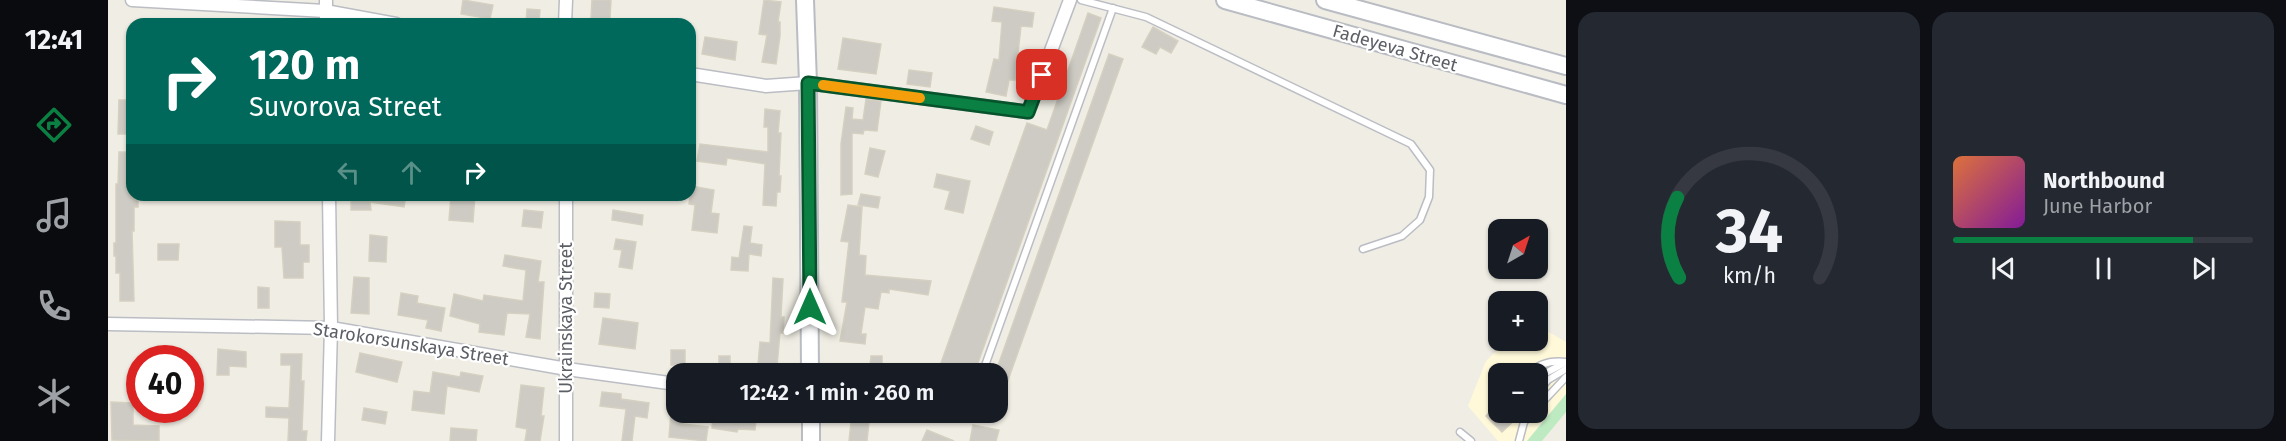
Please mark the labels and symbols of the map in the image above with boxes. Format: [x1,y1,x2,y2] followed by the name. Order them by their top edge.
[1330,20,1460,76] street label: Fadeyeva Street
[1016,49,1067,100] pin
[1488,219,1548,279] north arrow
[555,242,577,394] street label: Ukrainskaya Street
[778,275,842,339] position arrow
[312,318,511,370] street label: Starokorsunskaya Street
[126,345,204,423] speed limit sign: 40

